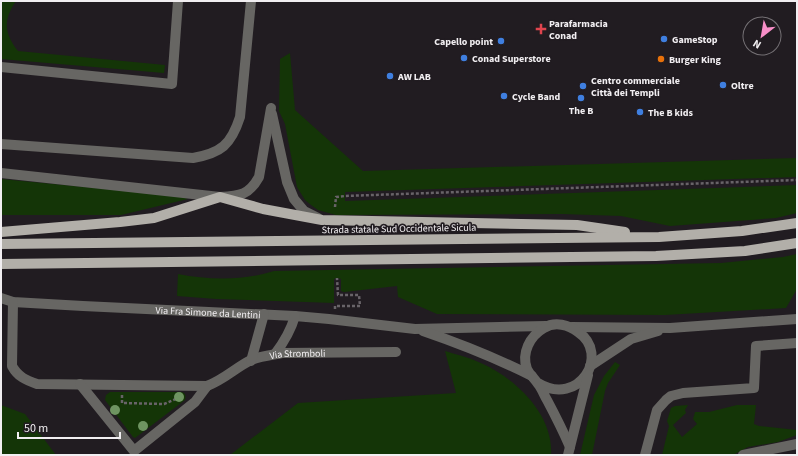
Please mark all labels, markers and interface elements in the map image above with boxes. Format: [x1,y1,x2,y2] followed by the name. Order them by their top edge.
[742,16,782,56] north arrow
[549,17,608,43] place label: Parafarmacia Conad
[536,24,546,34] marker: Parafarmacia Conad
[672,33,718,47] place label: GameStop
[659,34,669,44] marker: GameStop
[434,35,493,49] place label: Capello point
[496,36,506,46] marker: Capello point
[750,36,764,52] text: N
[472,52,551,66] place label: Conad Superstore
[459,53,469,63] marker: Conad Superstore
[669,53,722,67] place label: Burger King
[656,54,666,64] marker: Burger King
[397,70,431,84] place label: AW LAB
[385,71,395,81] marker: AW LAB
[591,74,680,100] place label: Centro commerciale Città dei Templi
[731,79,754,93] place label: Oltre
[718,80,728,90] marker: Oltre
[578,81,588,91] marker: Centro commerciale Città dei Templi
[512,90,561,104] place label: Cycle Band
[499,91,509,101] marker: Cycle Band
[576,93,586,103] marker: The B
[569,104,593,118] place label: The B
[648,106,693,120] place label: The B kids
[635,107,645,117] marker: The B kids
[322,221,476,237] street label: Strada statale Sud Occidentale Sicula
[155,303,261,322] street label: Via Fra Simone da Lentini
[268,347,326,363] street label: Via Stromboli
[18,414,120,440] scale bar
[24,420,48,437] text: 50 m

